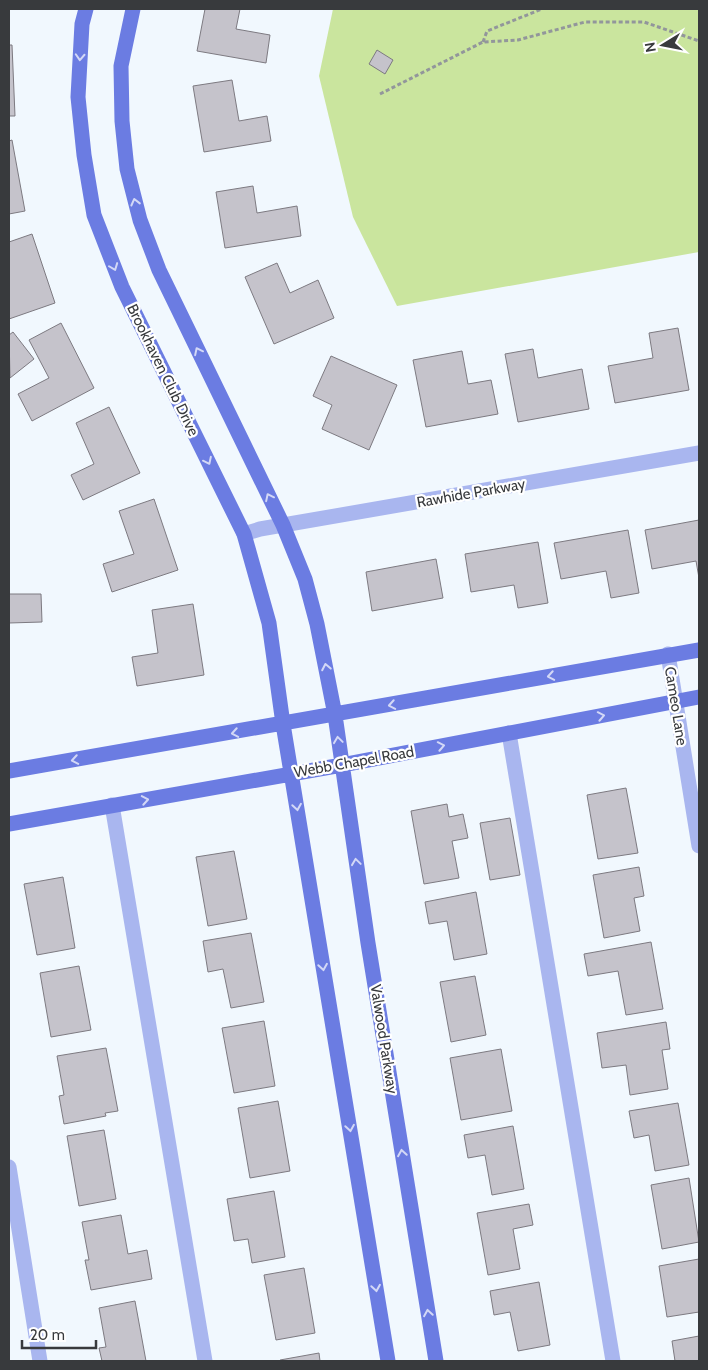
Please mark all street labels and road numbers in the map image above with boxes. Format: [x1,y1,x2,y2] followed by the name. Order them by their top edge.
[123,301,203,439] street label: Brookhaven Club Drive
[415,475,527,511] street label: Rawhide Parkway
[661,665,691,747] street label: Cameo Lane
[293,743,415,781] street label: Webb Chapel Road
[366,983,402,1095] street label: Valwood Parkway

